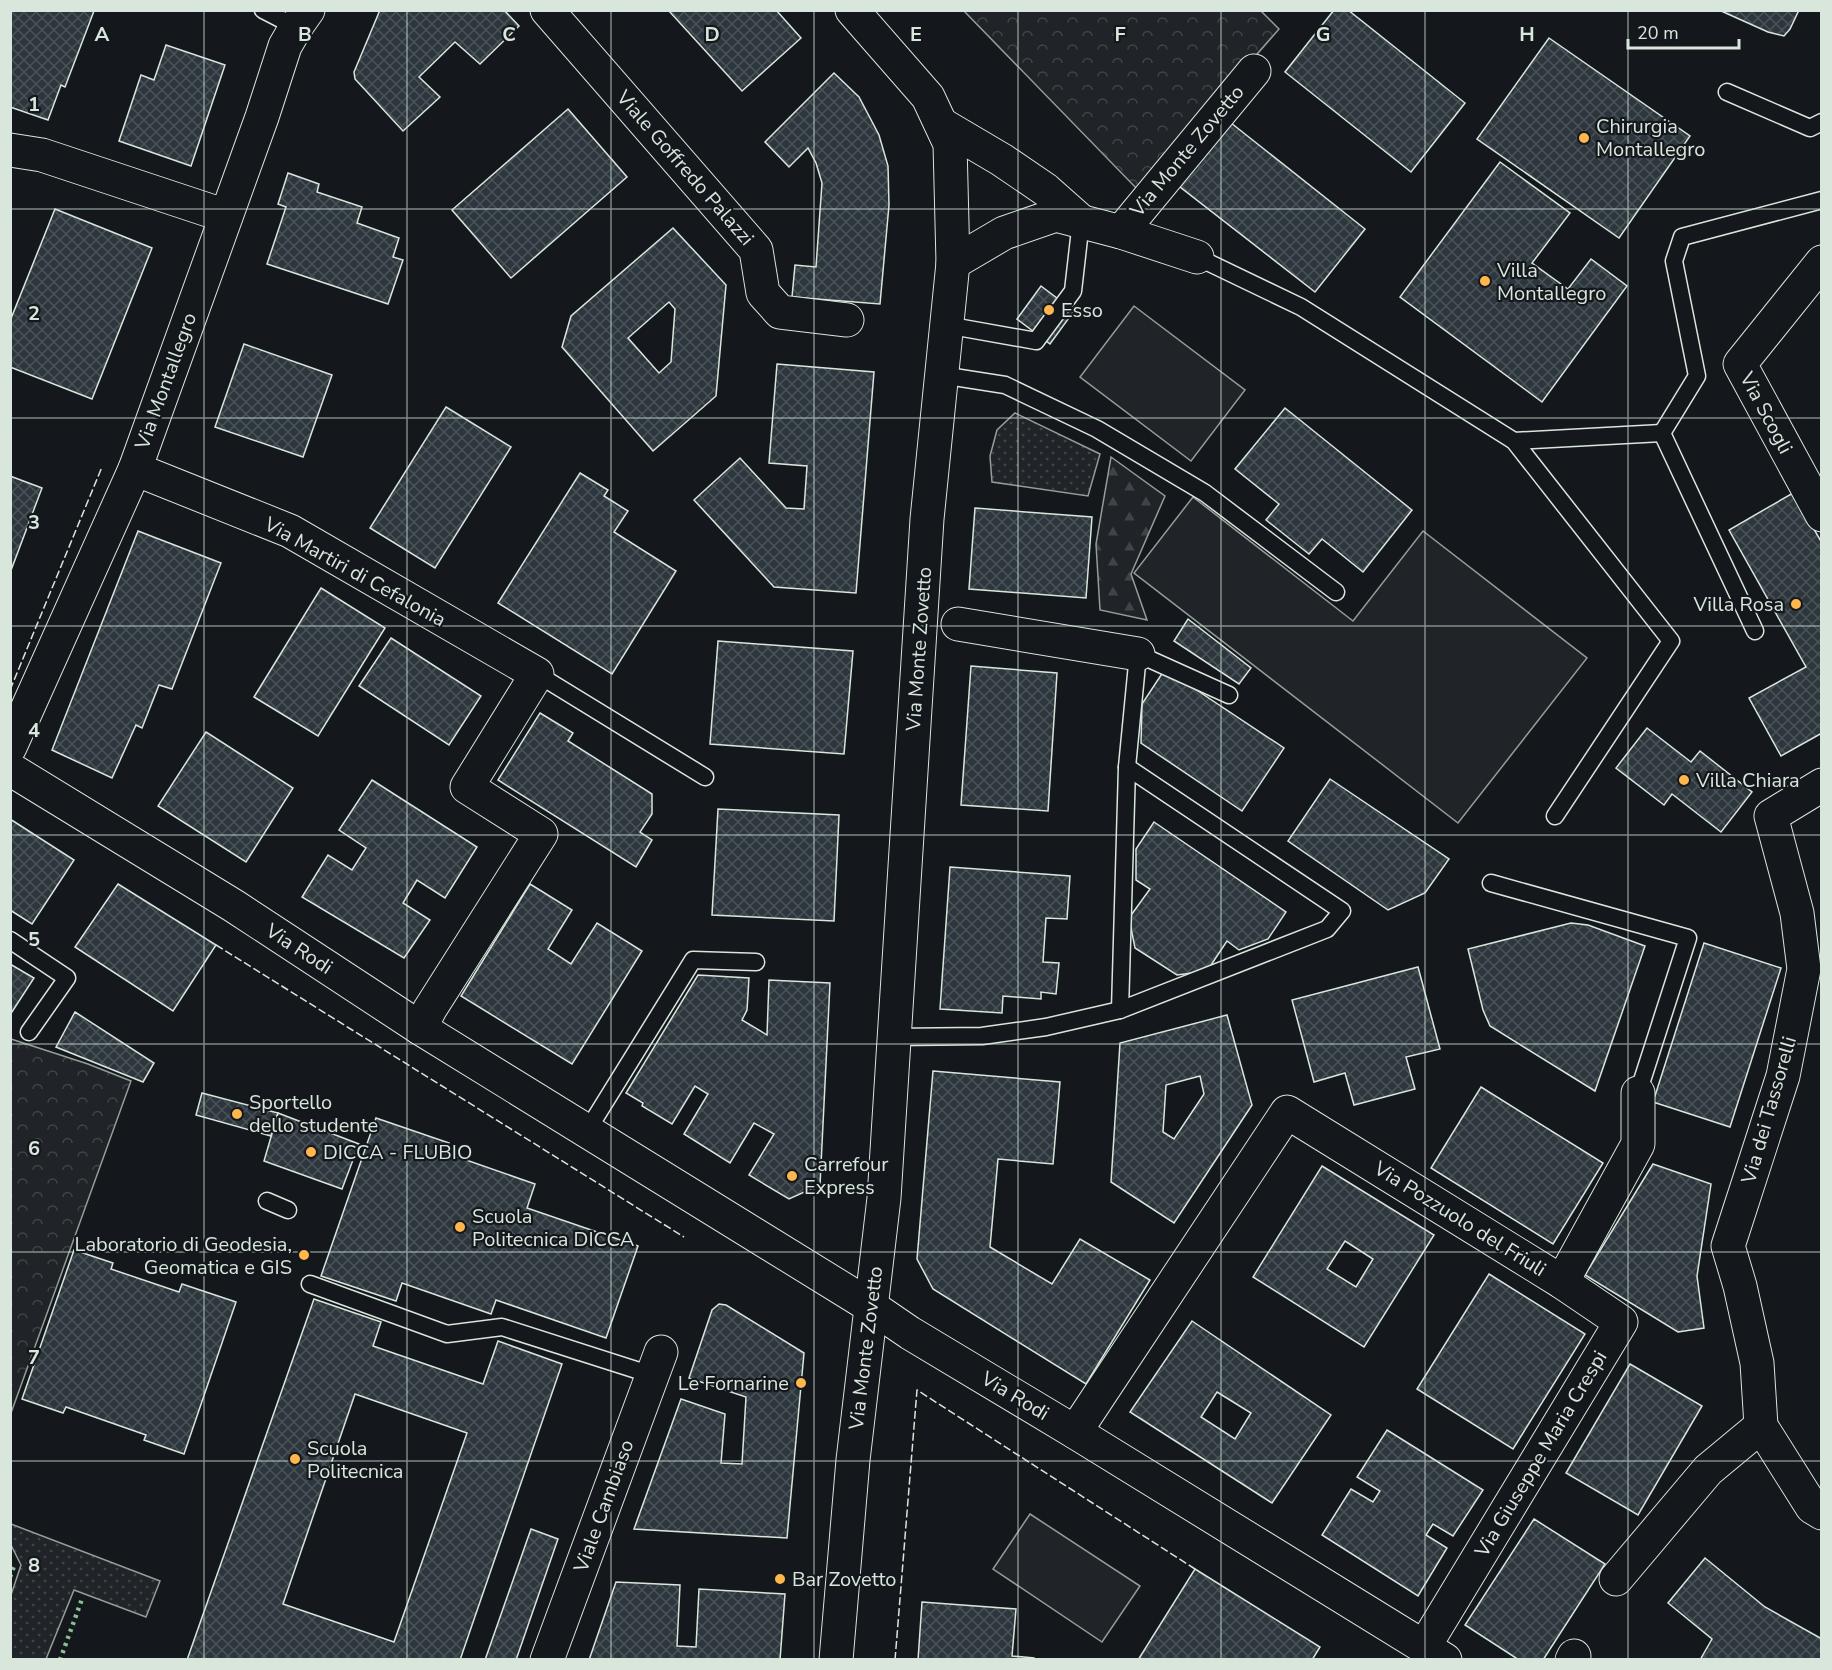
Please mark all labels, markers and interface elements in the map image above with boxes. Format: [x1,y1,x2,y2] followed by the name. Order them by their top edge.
[1628,12,1739,50] scale bar
[95,21,110,48] text: A
[298,21,312,48] text: B
[502,21,516,48] text: C
[704,21,720,48] text: D
[910,21,922,48] text: E
[1114,21,1126,48] text: F
[1316,21,1330,48] text: G
[1519,21,1535,48] text: H
[1637,21,1679,45] text: 20 m
[1123,79,1250,223] street label: Via Monte Zovetto
[609,84,760,251] street label: Viale Goffredo Palazzi
[28,91,40,118] text: 1
[1596,113,1705,163] place label: Chirurgia Montallegro
[1577,131,1591,145] marker: Chirurgia Montallegro
[1496,257,1606,307] place label: Villa Montallegro
[1478,274,1492,288] marker: Villa Montallegro
[1061,297,1103,324] place label: Esso
[28,300,40,327] text: 2
[1042,303,1056,317] marker: Esso
[128,309,203,454] street label: Via Montallegro
[1733,367,1799,459] street label: Via Scogli
[28,509,40,536] text: 3
[259,510,451,633] street label: Via Martiri di Cefalonia
[900,566,938,733] street label: Via Monte Zovetto
[1693,591,1784,618] place label: Villa Rosa
[1789,597,1803,611] marker: Villa Rosa
[28,717,40,744] text: 4
[1695,767,1800,794] place label: Villa Chiara
[1677,773,1691,787] marker: Villa Chiara
[259,917,338,981] street label: Via Rodi
[28,926,40,953] text: 5
[1735,1033,1803,1188] street label: Via dei Tassorelli
[249,1089,378,1139] place label: Sportello dello studente
[230,1107,244,1121] marker: Sportello dello studente
[28,1135,40,1162] text: 6
[323,1139,472,1166] place label: DICCA - FLUBIO
[304,1145,318,1159] marker: DICCA - FLUBIO
[804,1151,888,1201] place label: Carrefour Express
[1368,1155,1551,1283] street label: Via Pozzuolo del Friuli
[785,1169,799,1183] marker: Carrefour Express
[472,1203,635,1253] place label: Scuola Politecnica DICCA
[453,1220,467,1234] marker: Scuola Politecnica DICCA
[75,1231,292,1281] place label: Laboratorio di Geodesia, Geomatica e GIS
[297,1248,311,1262] marker: Laboratorio di Geodesia, Geomatica e GIS
[842,1265,889,1432] street label: Via Monte Zovetto
[28,1344,40,1371] text: 7
[1468,1346,1613,1563] street label: Via Giuseppe Maria Crespi
[975,1365,1054,1427] street label: Via Rodi
[678,1370,789,1397] place label: Le Fornarine
[794,1376,808,1390] marker: Le Fornarine
[307,1435,403,1485] place label: Scuola Politecnica
[567,1436,640,1577] street label: Viale Cambiaso
[288,1452,302,1466] marker: Scuola Politecnica
[28,1552,40,1579] text: 8
[792,1566,896,1593] place label: Bar Zovetto
[773,1572,787,1586] marker: Bar Zovetto

